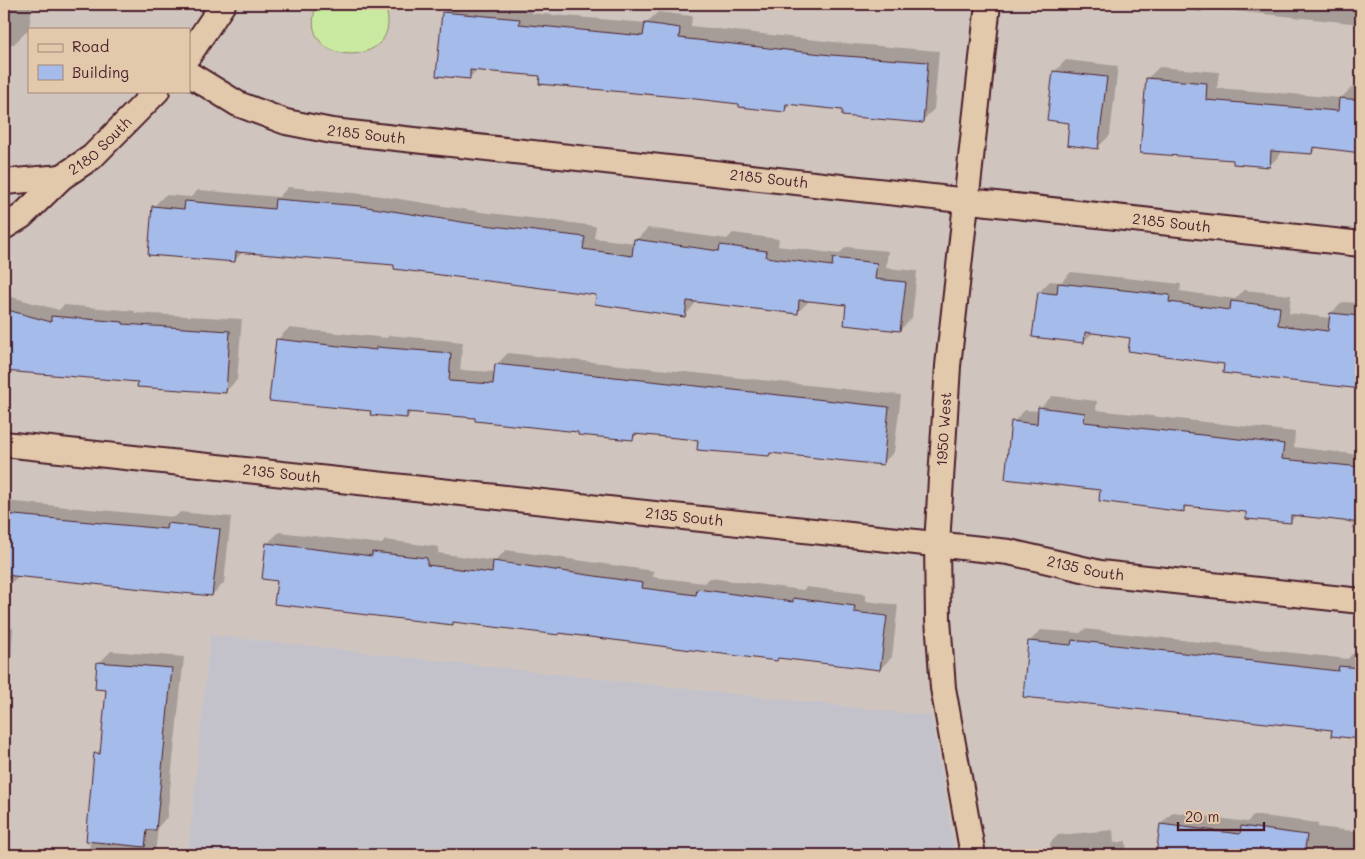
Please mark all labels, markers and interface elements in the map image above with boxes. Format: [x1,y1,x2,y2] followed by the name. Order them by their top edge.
[28,28,190,92] legend
[72,36,109,56] text: Road
[72,62,129,82] text: Building
[64,112,135,179] street label: 2180 South
[326,119,406,148] street label: 2185 South
[729,164,809,192] street label: 2185 South
[1131,208,1212,236] street label: 2185 South
[931,391,955,467] street label: 1950 West
[242,459,321,487] street label: 2135 South
[644,502,724,530] street label: 2135 South
[1045,550,1125,584] street label: 2135 South
[1178,799,1264,831] scale bar
[1185,806,1219,826] text: 20 m

